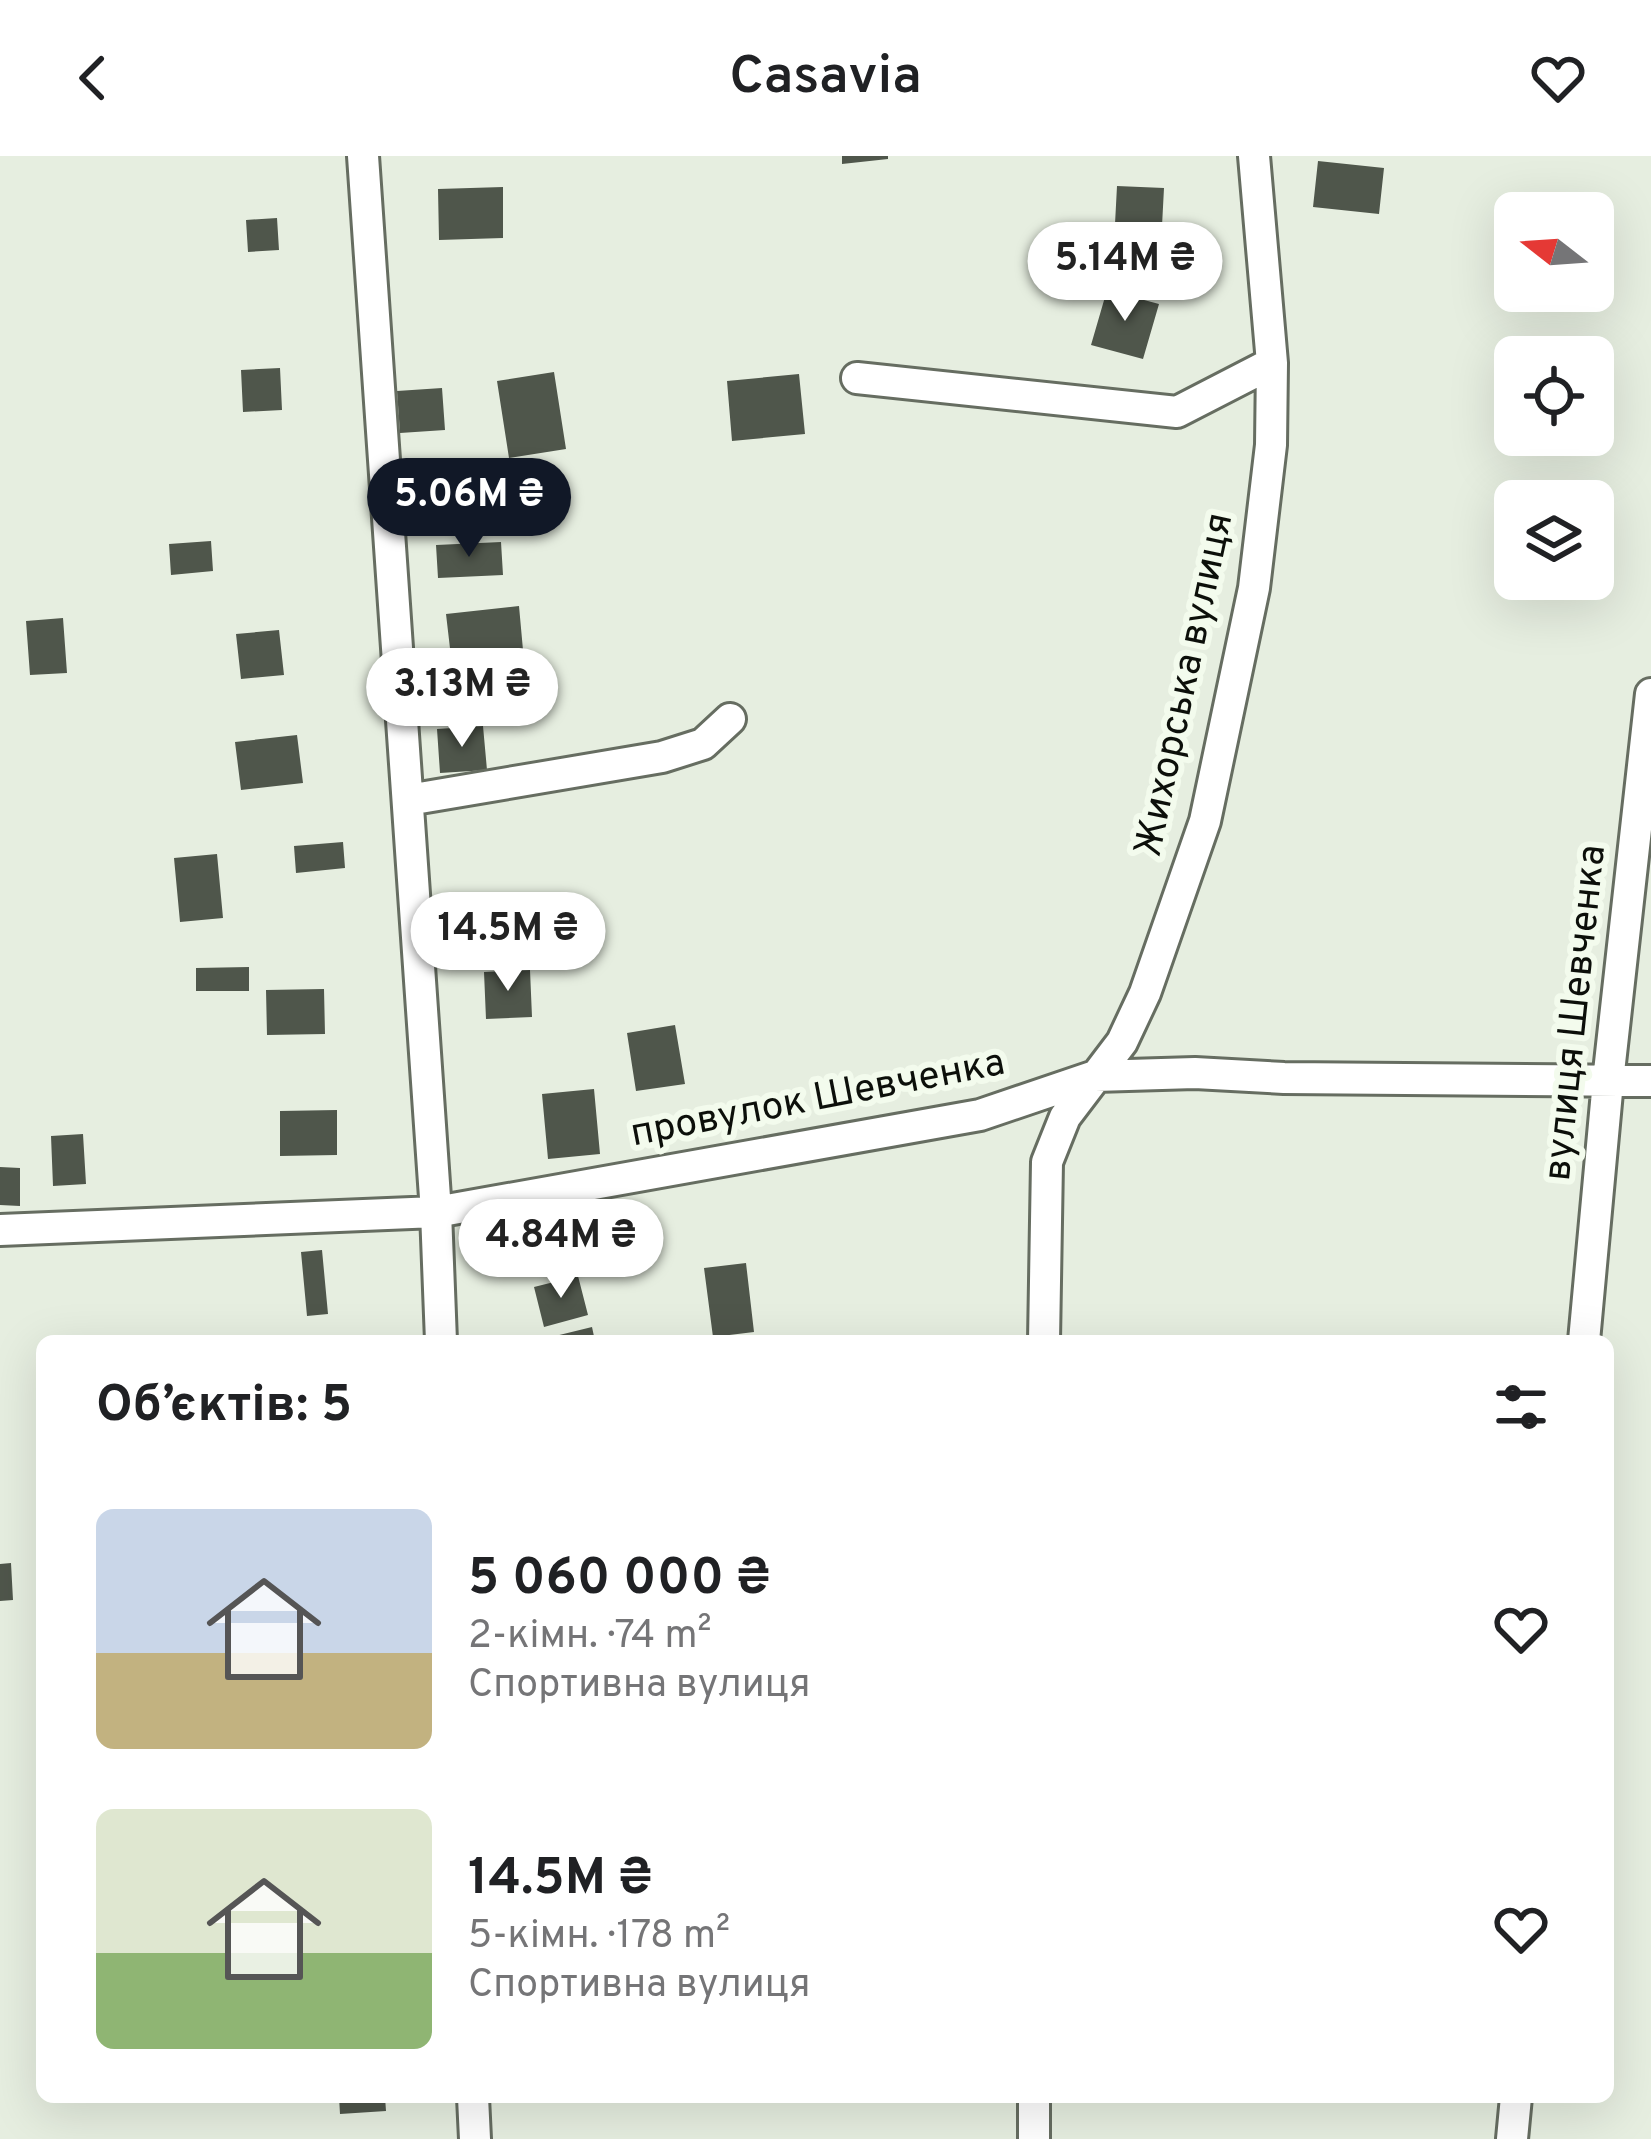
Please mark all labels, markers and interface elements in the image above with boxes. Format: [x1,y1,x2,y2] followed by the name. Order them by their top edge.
[729,44,922,113] text: Casavia
[60,45,126,111] icon: back
[1525,45,1591,111] icon: heart
[1494,192,1614,312] north arrow
[1494,192,1614,600] map controls
[1014,222,1236,324] pin: 5.14M ₴
[1055,236,1195,285] text: 5.14M ₴
[1494,336,1614,456] button: locate
[358,458,580,560] pin: 5.06M ₴
[394,472,544,521] text: 5.06M ₴
[1494,480,1614,600] button: layers
[1126,509,1246,861] street label: Жихорська вулиця
[351,648,573,750] pin: 3.13M ₴
[393,662,531,711] text: 3.13M ₴
[1535,843,1619,1183] street label: вулиця Шевченка
[397,892,619,994] pin: 14.5M ₴
[438,906,578,955] text: 14.5M ₴
[627,1040,1009,1160] street label: провулок Шевченка
[450,1199,672,1301] pin: 4.84M ₴
[486,1213,637,1262] text: 4.84M ₴
[1488,1374,1554,1440] icon: filters
[96,1375,352,1440] text: Об’єктів: 5
[468,1548,770,1613] text: 5 060 000 ₴
[192,1557,336,1701] icon: home
[1488,1596,1554,1662] icon: heart
[468,1613,712,1662] text: 2-кімн. · 74 m²
[468,1662,810,1711] text: Спортивна вулиця
[468,1848,652,1913] text: 14.5M ₴
[192,1857,336,2001] icon: home
[1488,1896,1554,1962] icon: heart
[468,1913,730,1962] text: 5-кімн. · 178 m²
[468,1962,810,2011] text: Спортивна вулиця

